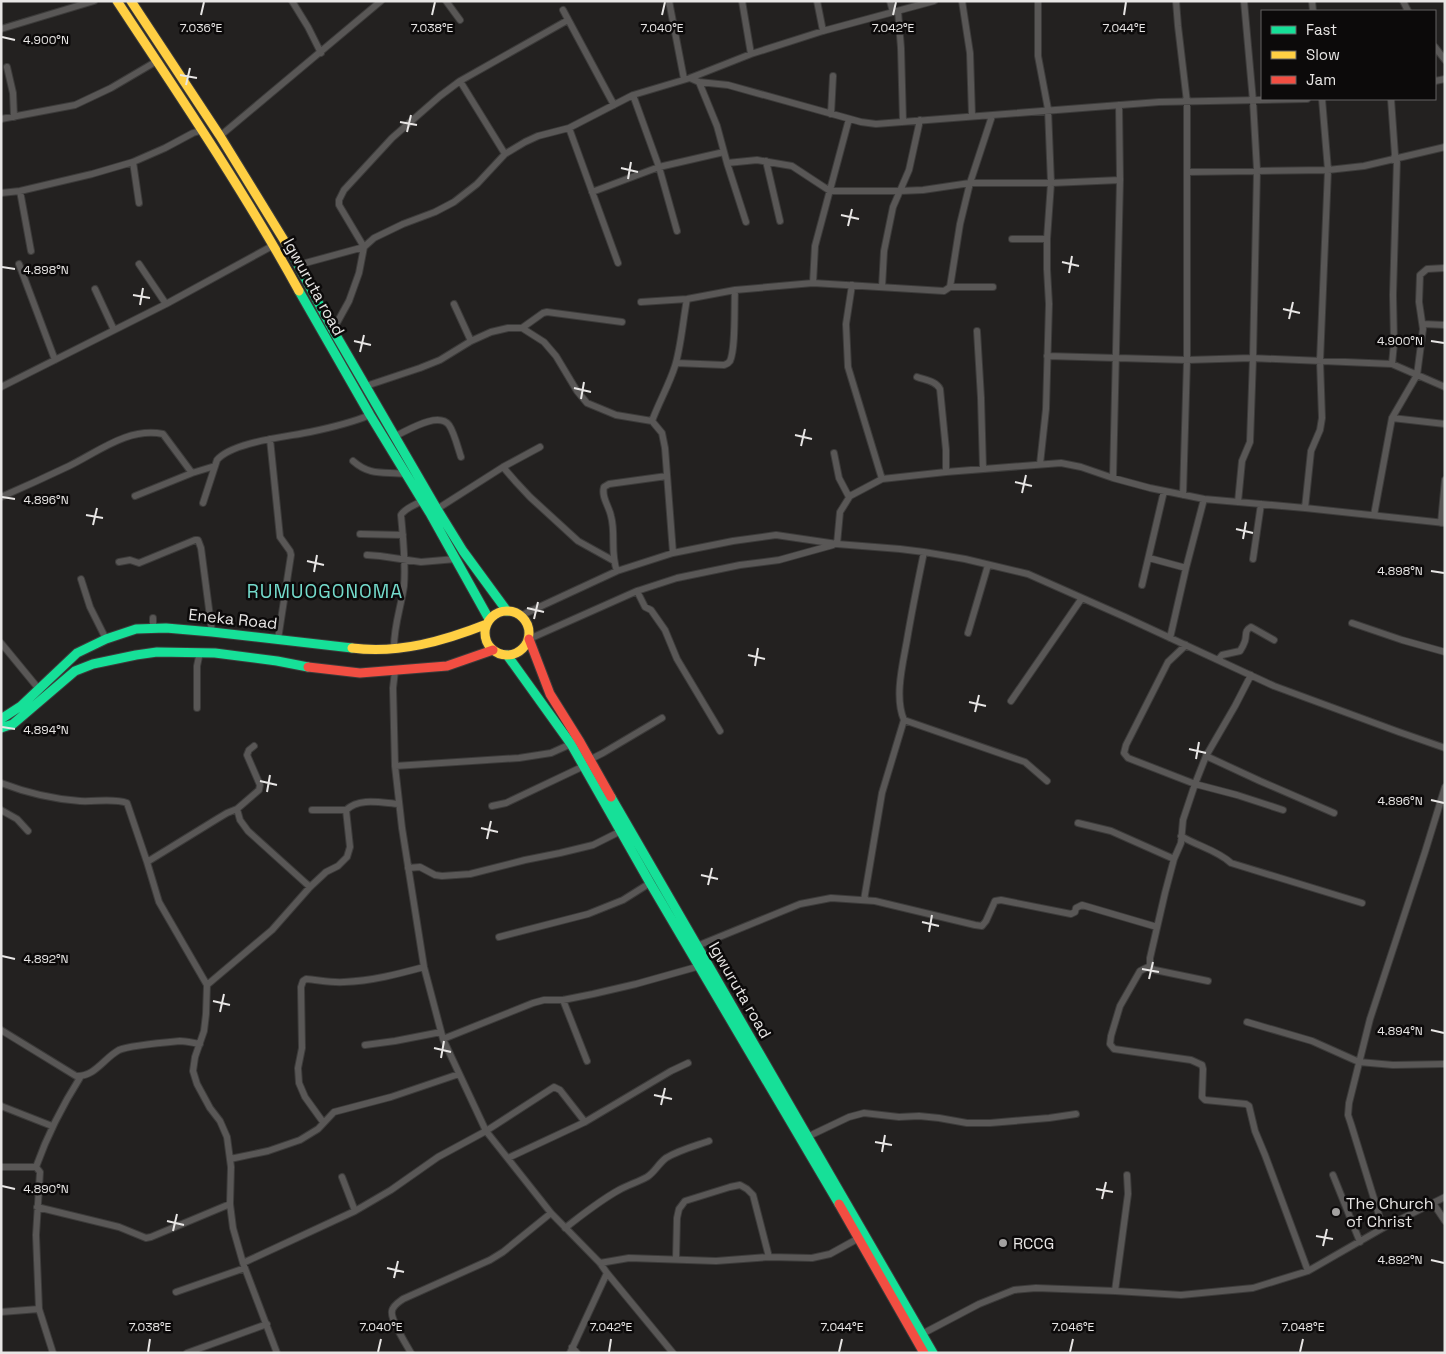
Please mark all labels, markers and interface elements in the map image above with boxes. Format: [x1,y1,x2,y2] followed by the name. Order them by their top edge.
[1261,10,1436,100] legend
[180,20,222,36] text: 7.036°E
[411,20,454,36] text: 7.038°E
[640,20,684,36] text: 7.040°E
[872,20,915,36] text: 7.042°E
[1103,20,1146,36] text: 7.044°E
[1306,20,1337,39] text: Fast
[23,32,69,48] text: 4.900°N
[1306,45,1340,64] text: Slow
[1306,70,1336,89] text: Jam
[279,235,349,339] street label: Igwuruta road
[23,262,69,278] text: 4.898°N
[1377,333,1423,349] text: 4.900°N
[23,492,69,508] text: 4.896°N
[1377,563,1423,579] text: 4.898°N
[247,579,403,604] district label: RUMUOGONOMA
[187,604,279,634] street label: Eneka Road
[23,722,69,738] text: 4.894°N
[1377,793,1423,809] text: 4.896°N
[704,938,776,1042] street label: Igwuruta road
[23,951,69,967] text: 4.892°N
[1377,1023,1423,1039] text: 4.894°N
[23,1181,69,1197] text: 4.890°N
[1346,1193,1434,1232] place label: The Church of Christ
[1330,1206,1342,1218] marker: The Church of Christ
[1013,1233,1054,1254] place label: RCCG
[997,1237,1009,1249] marker: RCCG
[1377,1252,1423,1268] text: 4.892°N
[129,1319,172,1335] text: 7.038°E
[359,1319,403,1335] text: 7.040°E
[590,1319,633,1335] text: 7.042°E
[821,1319,864,1335] text: 7.044°E
[1052,1319,1095,1335] text: 7.046°E
[1282,1319,1325,1335] text: 7.048°E

